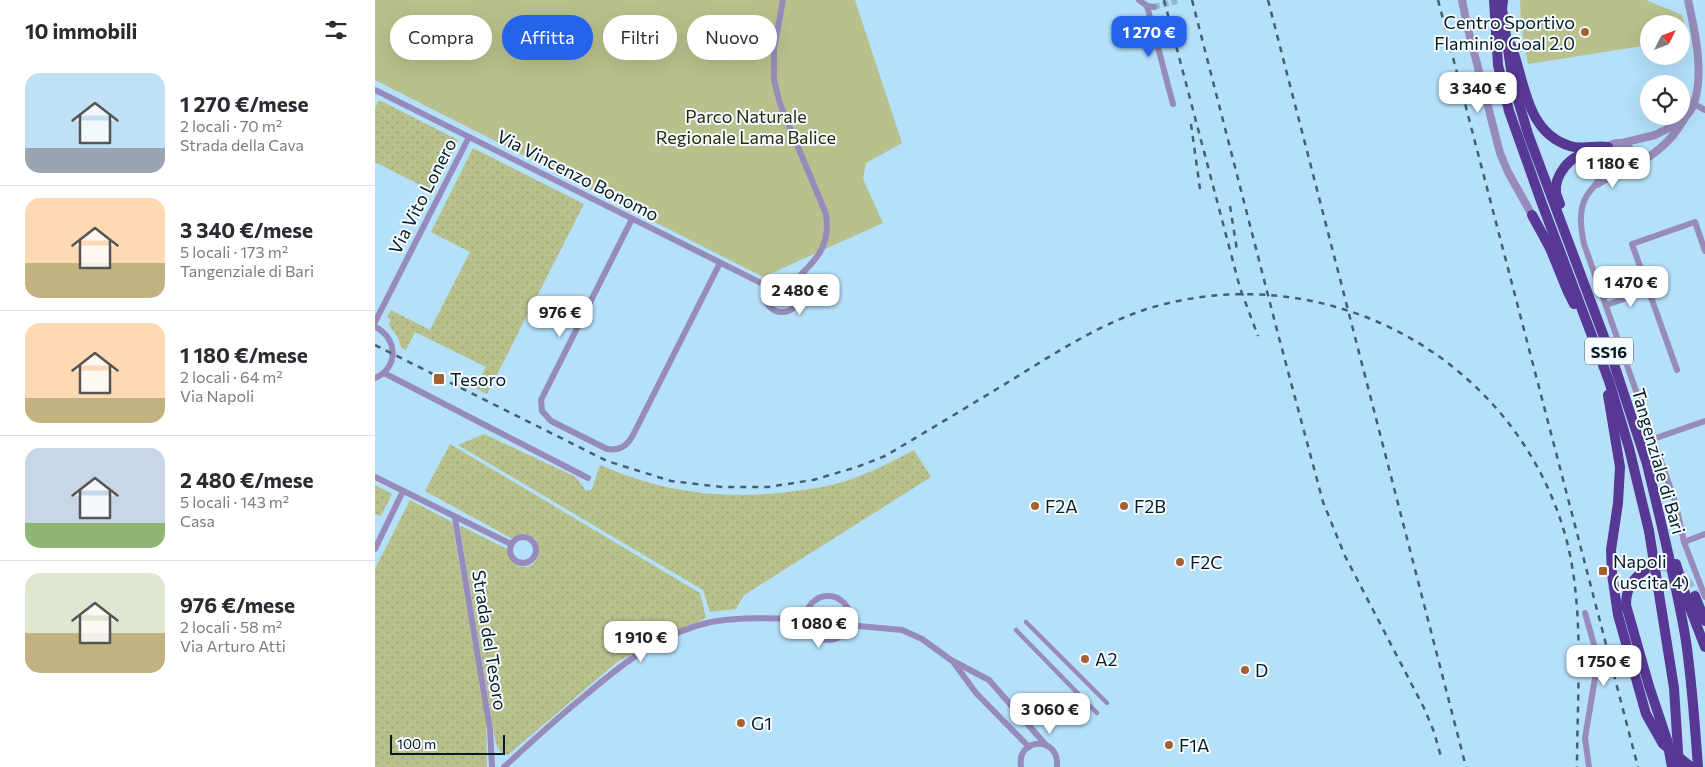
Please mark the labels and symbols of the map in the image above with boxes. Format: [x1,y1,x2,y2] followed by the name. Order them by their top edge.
[1434,11,1575,54] place label: Centro Sportivo Flaminio Goal 2.0
[1103,15,1195,58] pin: 1 270 €
[1640,15,1690,65] north arrow
[1579,26,1591,38] marker: Centro Sportivo Flaminio Goal 2.0
[1432,72,1524,114] pin: 3 340 €
[656,105,836,148] park label: Parco Naturale Regionale Lama Balice
[493,125,663,225] street label: Via Vincenzo Bonomo
[383,135,461,257] street label: Via Vito Lonero
[1567,146,1659,189] pin: 1 180 €
[1585,266,1677,308] pin: 1 470 €
[754,274,846,316] pin: 2 480 €
[525,296,595,338] pin: 976 €
[1585,338,1633,364] road number: SS16
[450,368,506,390] place label: Tesoro
[432,372,446,386] marker: Tesoro
[1628,385,1690,537] street label: Tangenziale di Bari
[1045,495,1078,517] place label: F2A
[1134,495,1166,517] place label: F2B
[1029,500,1041,512] marker: F2A
[1118,500,1130,512] marker: F2B
[1613,550,1689,593] place label: Napoli (uscita 4)
[1190,551,1223,573] place label: F2C
[1174,556,1186,568] marker: F2C
[1597,565,1609,577] marker: Napoli (uscita 4)
[468,568,512,712] street label: Strada del Tesoro
[773,606,865,649] pin: 1 080 €
[595,620,687,663] pin: 1 910 €
[1558,644,1650,687] pin: 1 750 €
[1095,648,1117,670] place label: A2
[1079,653,1091,665] marker: A2
[1255,659,1268,681] place label: D
[1239,664,1251,676] marker: D
[1004,692,1096,735] pin: 3 060 €
[751,712,772,734] place label: G1
[735,717,747,729] marker: G1
[390,732,505,755] scale bar
[1179,734,1209,756] place label: F1A
[1163,739,1175,751] marker: F1A

